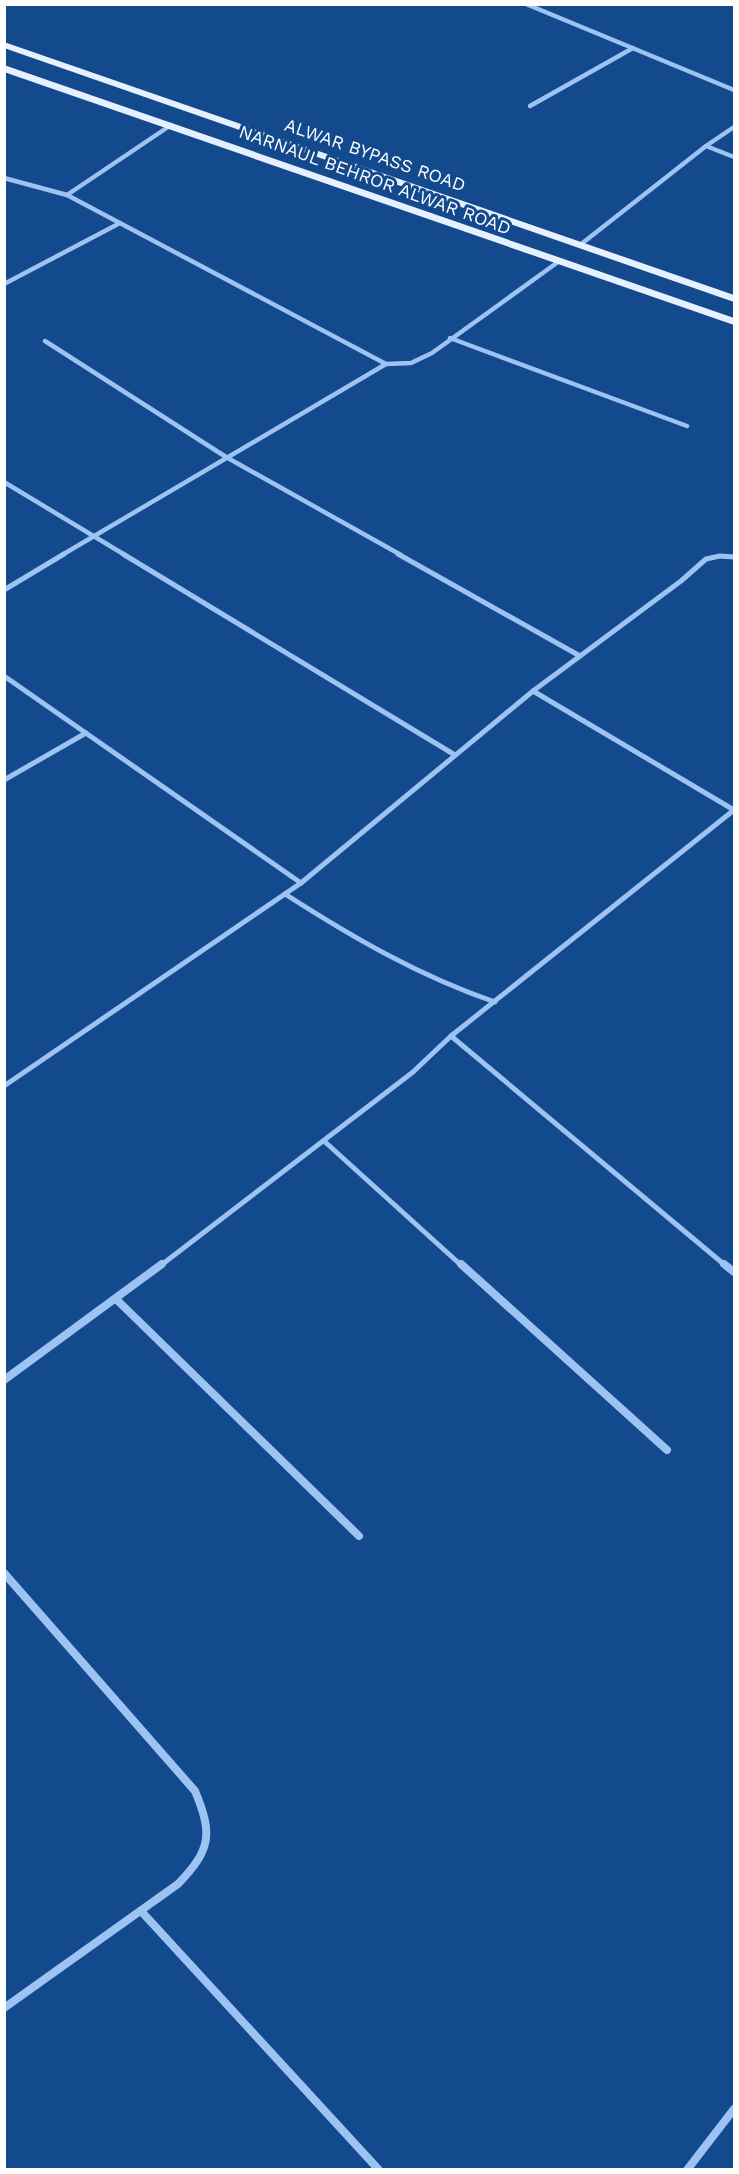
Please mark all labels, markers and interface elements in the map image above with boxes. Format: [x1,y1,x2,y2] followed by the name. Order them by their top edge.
[282,114,468,195] street label: ALWAR BYPASS ROAD
[236,120,514,239] street label: NARNAUL BEHROR ALWAR ROAD

